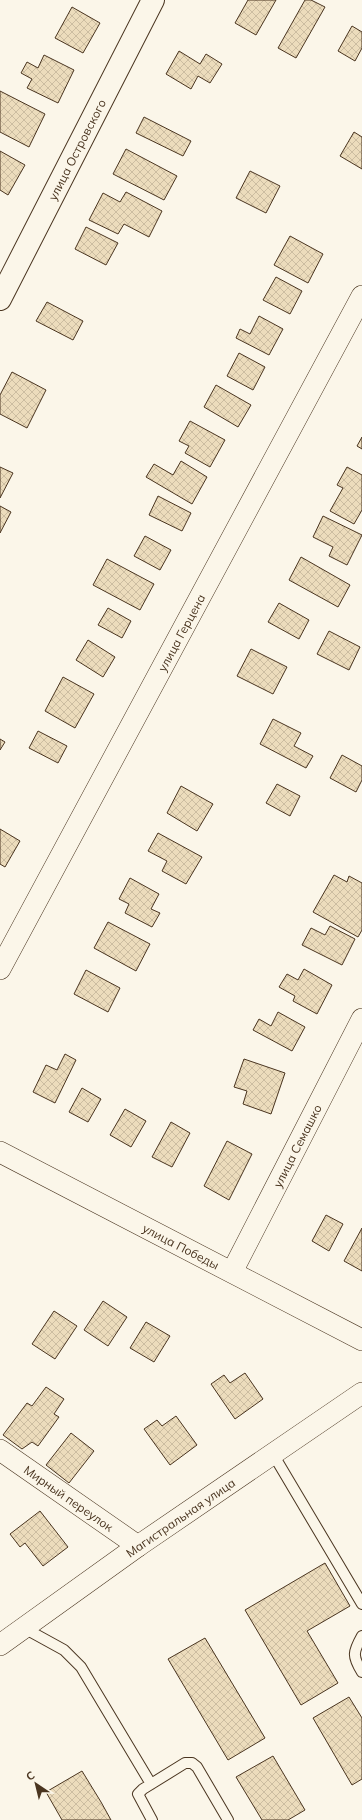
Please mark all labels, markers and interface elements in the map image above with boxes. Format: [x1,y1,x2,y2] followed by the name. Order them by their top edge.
[44,96,109,203] street label: улица Островского
[154,591,208,674] street label: улица Герцена
[269,1102,324,1190] street label: улица Семашко
[140,1220,222,1272] street label: улица Победы
[21,1462,117,1535] street label: Мирный переулок
[123,1475,238,1560] street label: Магистральная улица
[16,1764,56,1804] north arrow
[23,1768,38,1784] text: С

